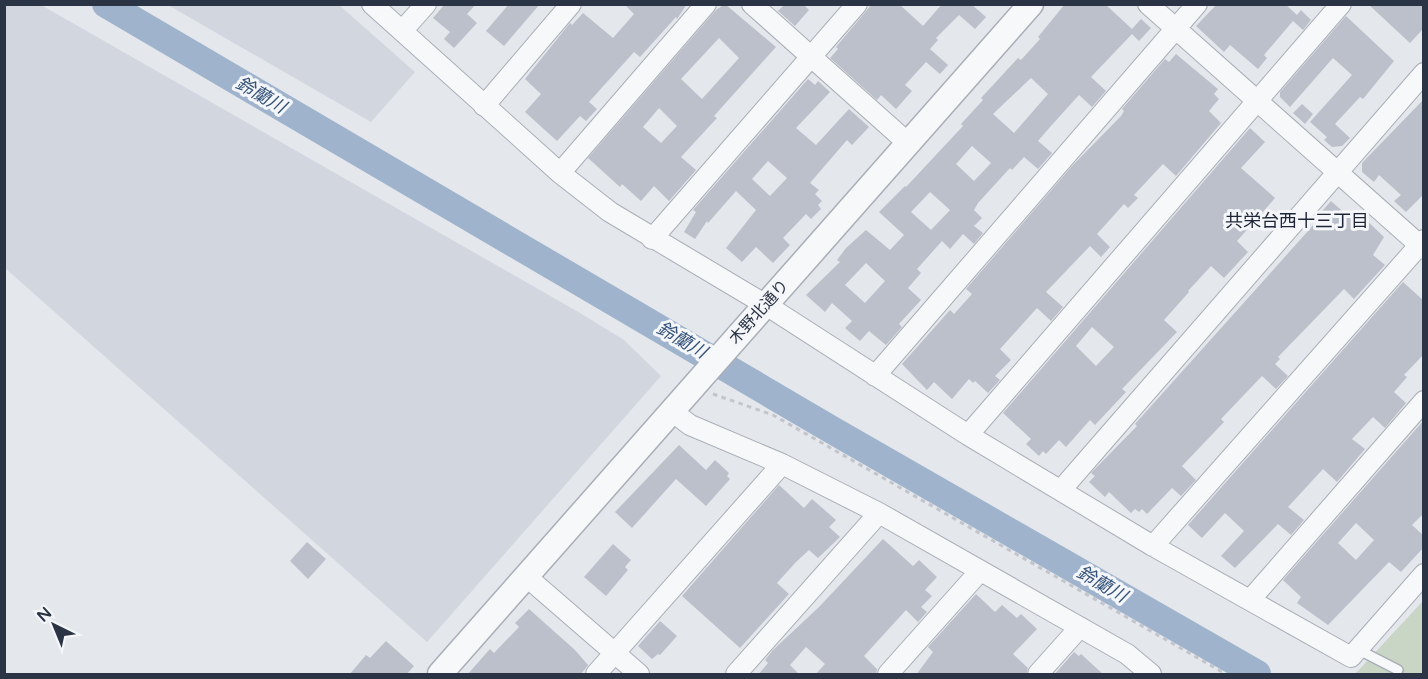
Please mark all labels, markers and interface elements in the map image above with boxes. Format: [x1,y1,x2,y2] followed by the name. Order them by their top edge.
[232,72,292,119] water label: 鈴蘭川
[1225,210,1369,232] district label: 共栄台西十三丁目
[725,276,793,348] street label: 木野北通り
[653,317,713,364] water label: 鈴蘭川
[1073,561,1133,608] water label: 鈴蘭川
[24,595,84,655] north arrow
[33,603,56,626] text: N

